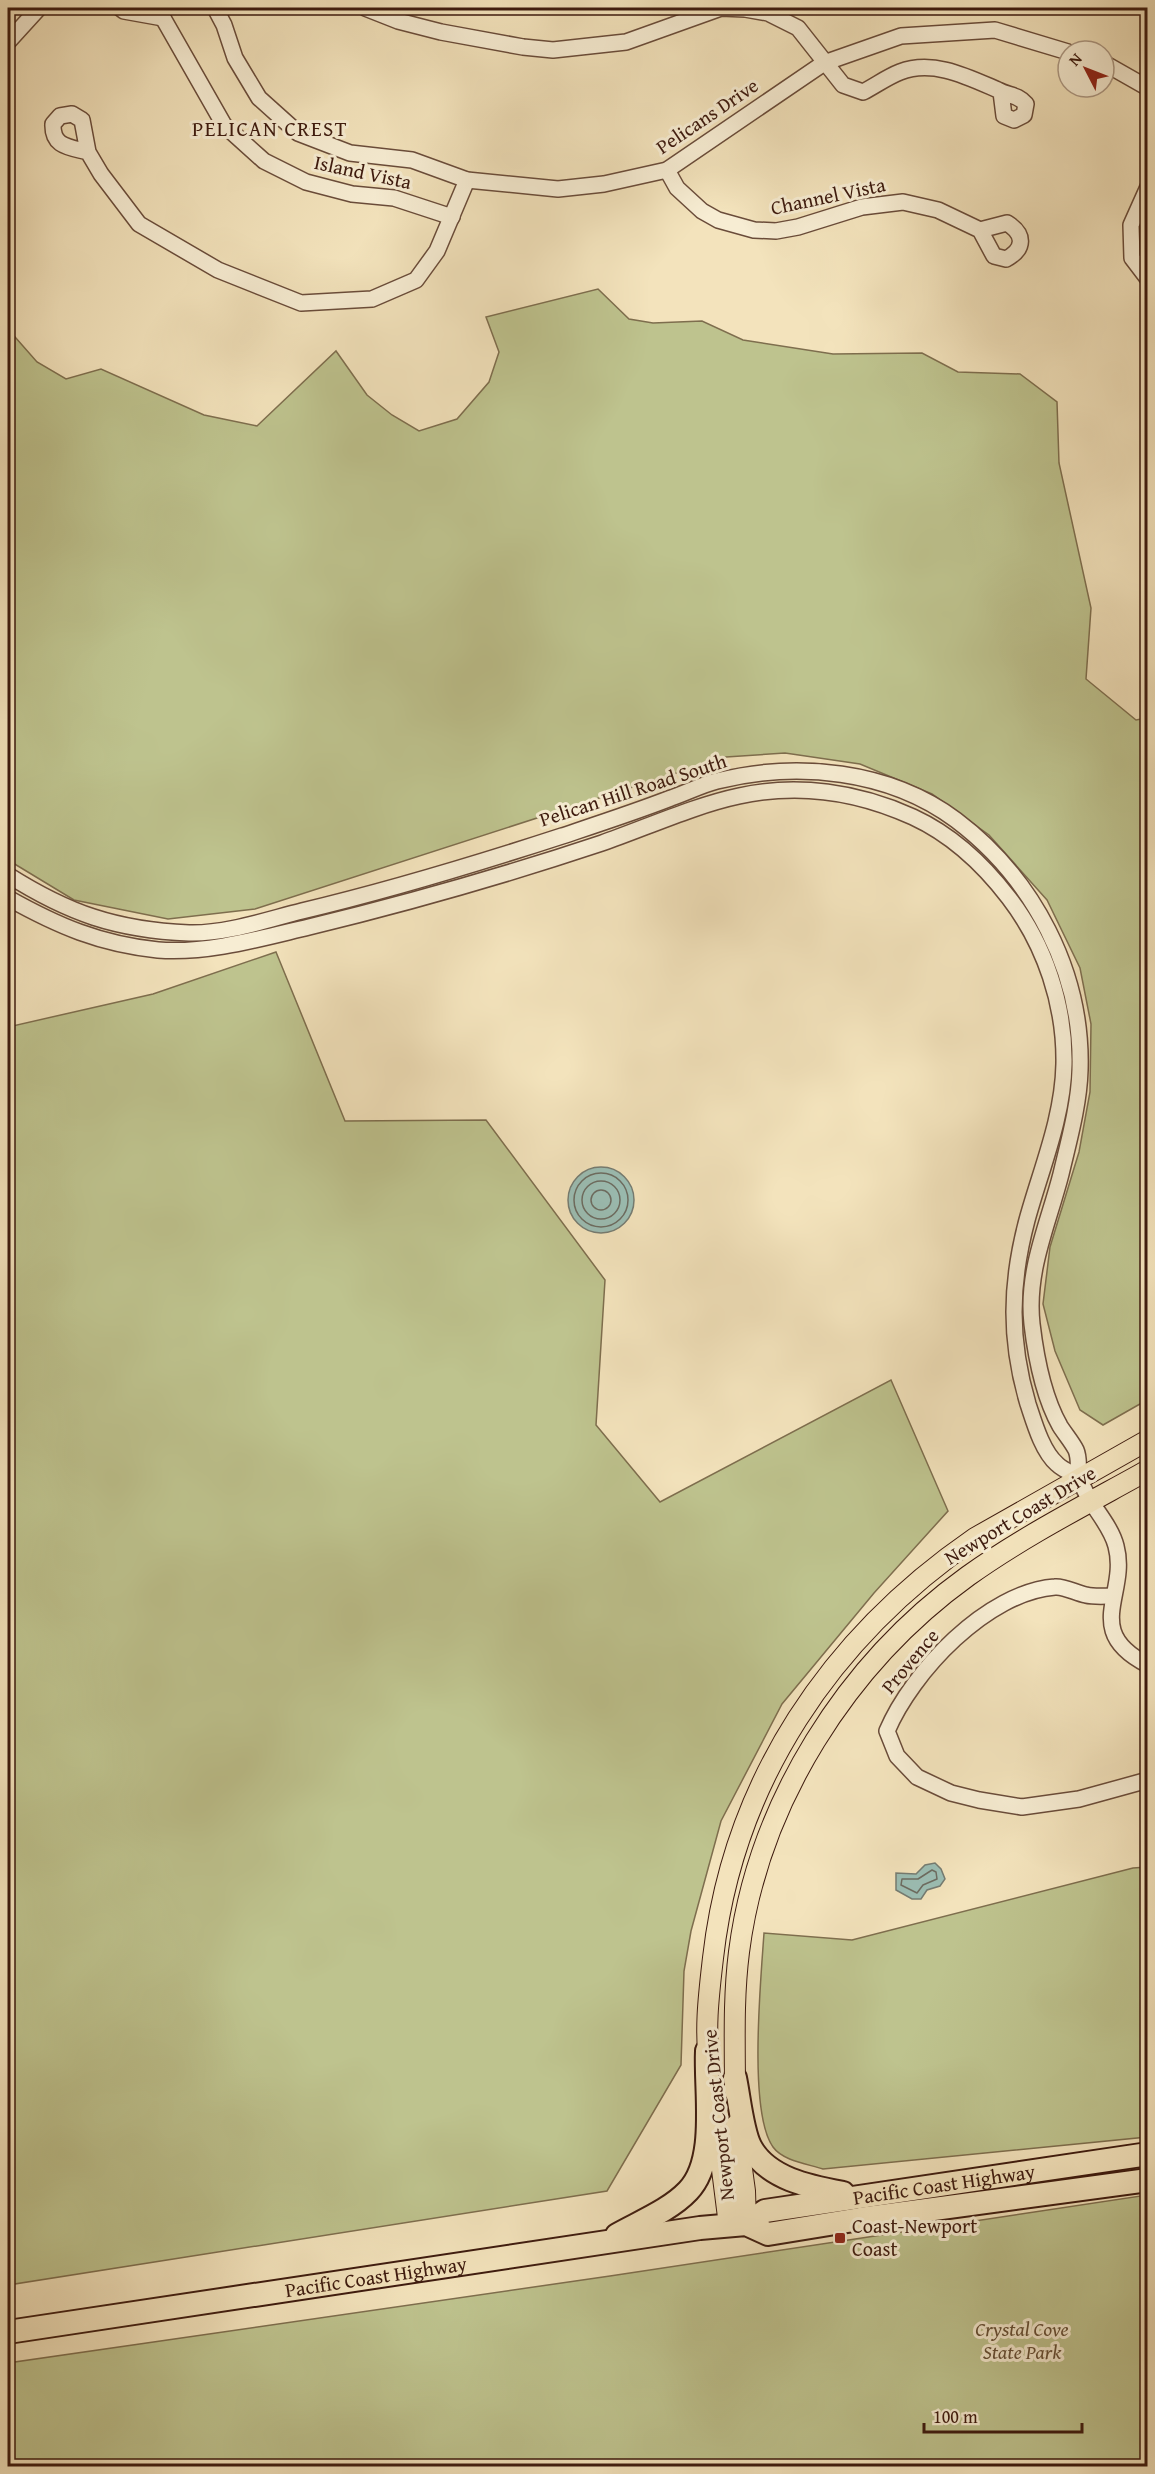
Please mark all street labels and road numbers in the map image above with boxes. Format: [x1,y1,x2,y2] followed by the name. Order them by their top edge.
[650,71,764,161] street label: Pelicans Drive
[312,147,415,196] street label: Island Vista
[768,169,888,222] street label: Channel Vista
[536,746,730,833] street label: Pelican Hill Road South
[938,1458,1101,1571] street label: Newport Coast Drive
[874,1622,945,1699] street label: Provence
[694,2028,741,2202] street label: Newport Coast Drive
[851,2156,1037,2212] street label: Pacific Coast Highway
[283,2248,469,2304] street label: Pacific Coast Highway

